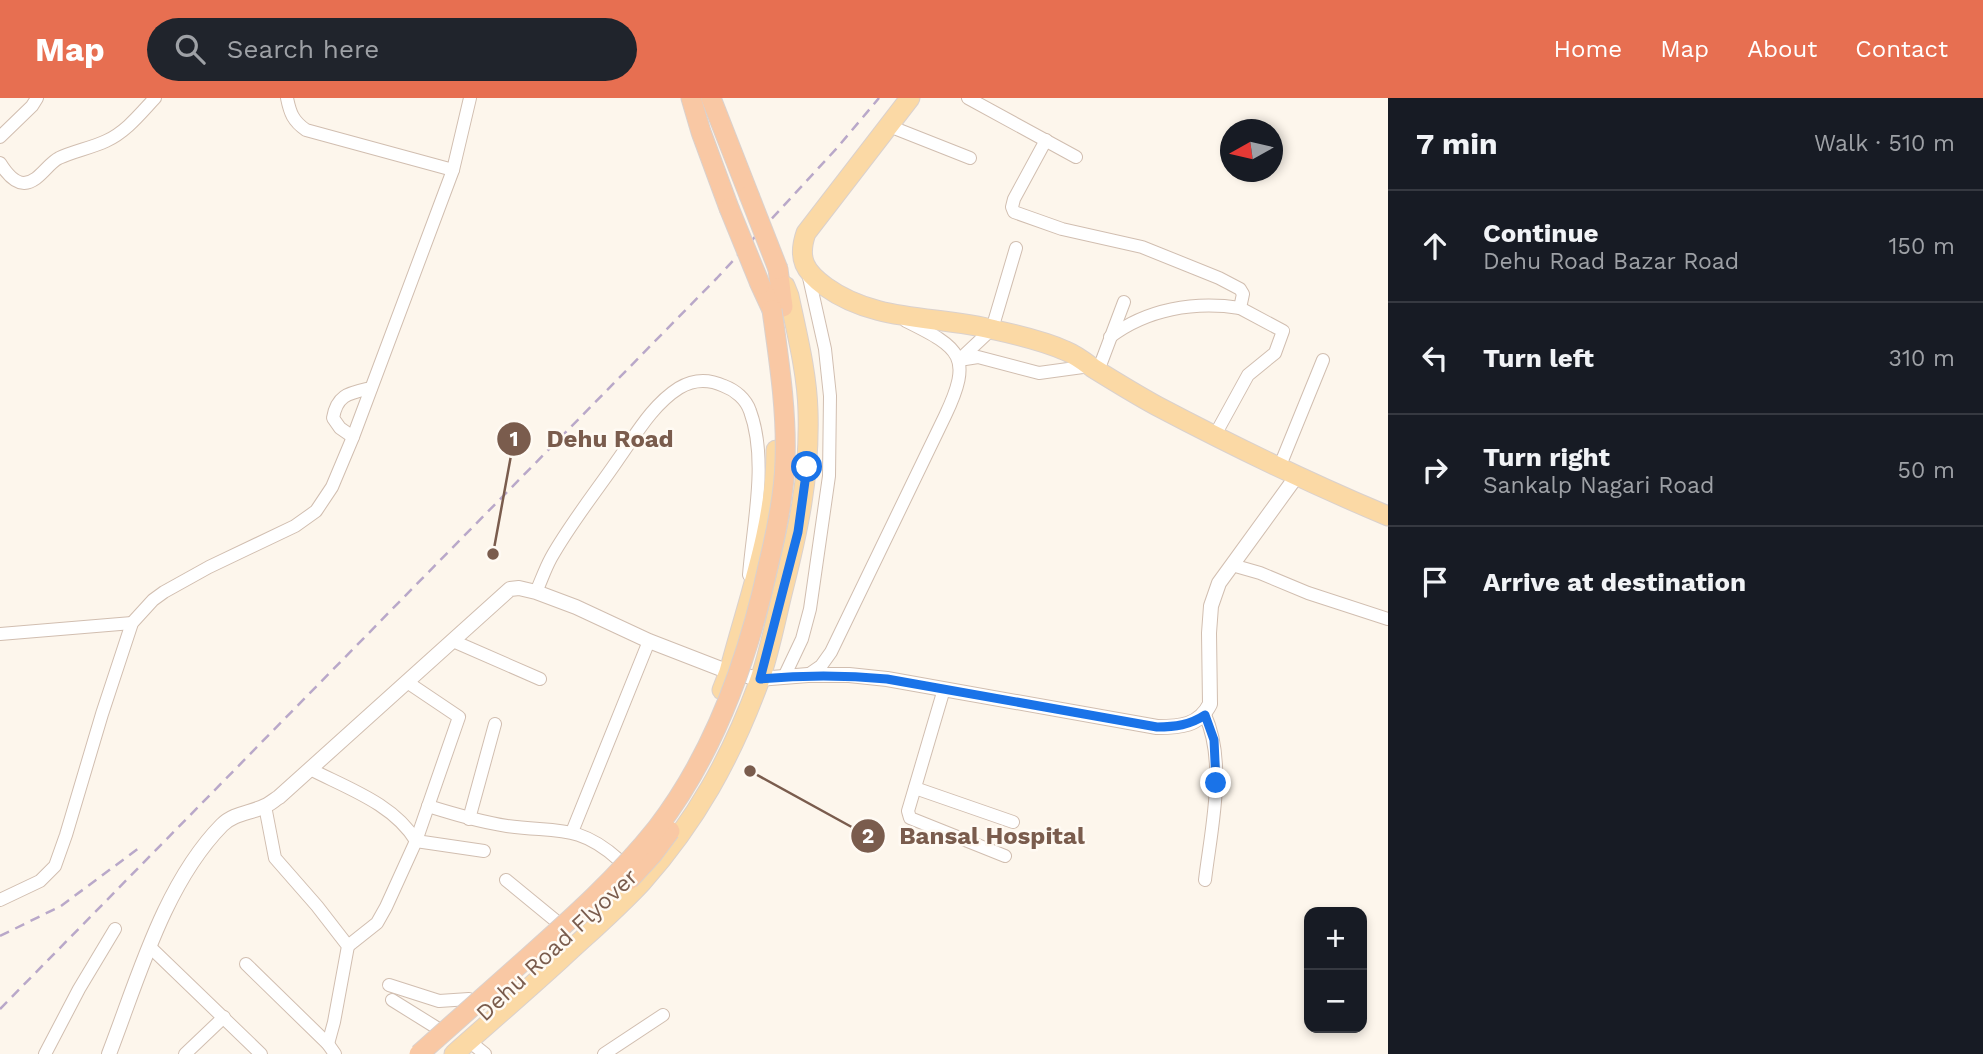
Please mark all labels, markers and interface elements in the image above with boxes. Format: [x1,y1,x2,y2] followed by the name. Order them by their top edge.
[147,18,637,81] search box
[35,30,105,69] text: Map
[171,30,209,68] icon: search
[227,34,379,64] text: Search here
[1554,35,1622,63] text: Home
[1660,35,1709,63] text: Map
[1747,35,1817,63] text: About
[1855,35,1948,63] text: Contact
[1220,119,1283,182] north arrow
[1416,126,1498,161] text: 7 min
[1814,130,1955,157] text: Walk · 510 m
[1483,218,1599,248] text: Continue
[1416,227,1454,265] icon: ahead
[1889,233,1955,260] text: 150 m
[1483,248,1739,275] text: Dehu Road Bazar Road
[1416,339,1454,377] icon: left
[1483,343,1594,373] text: Turn left
[1889,345,1955,372] text: 310 m
[497,416,687,461] callout: Dehu Road
[546,425,674,453] text: Dehu Road
[509,426,519,451] text: 1
[1483,442,1610,472] text: Turn right
[791,451,822,482] route start
[1416,451,1454,489] icon: right
[1898,457,1955,484] text: 50 m
[1483,472,1714,499] text: Sankalp Nagari Road
[1416,563,1454,601] icon: arrive
[1483,567,1746,597] text: Arrive at destination
[1200,767,1231,798] route end
[850,814,1099,859] callout: Bansal Hospital
[899,822,1085,850] text: Bansal Hospital
[862,823,874,848] text: 2
[471,863,643,1027] street label: Dehu Road Flyover
[1304,907,1367,1033] map controls
[1304,907,1367,970] button: +
[1304,970,1367,1033] button: −

